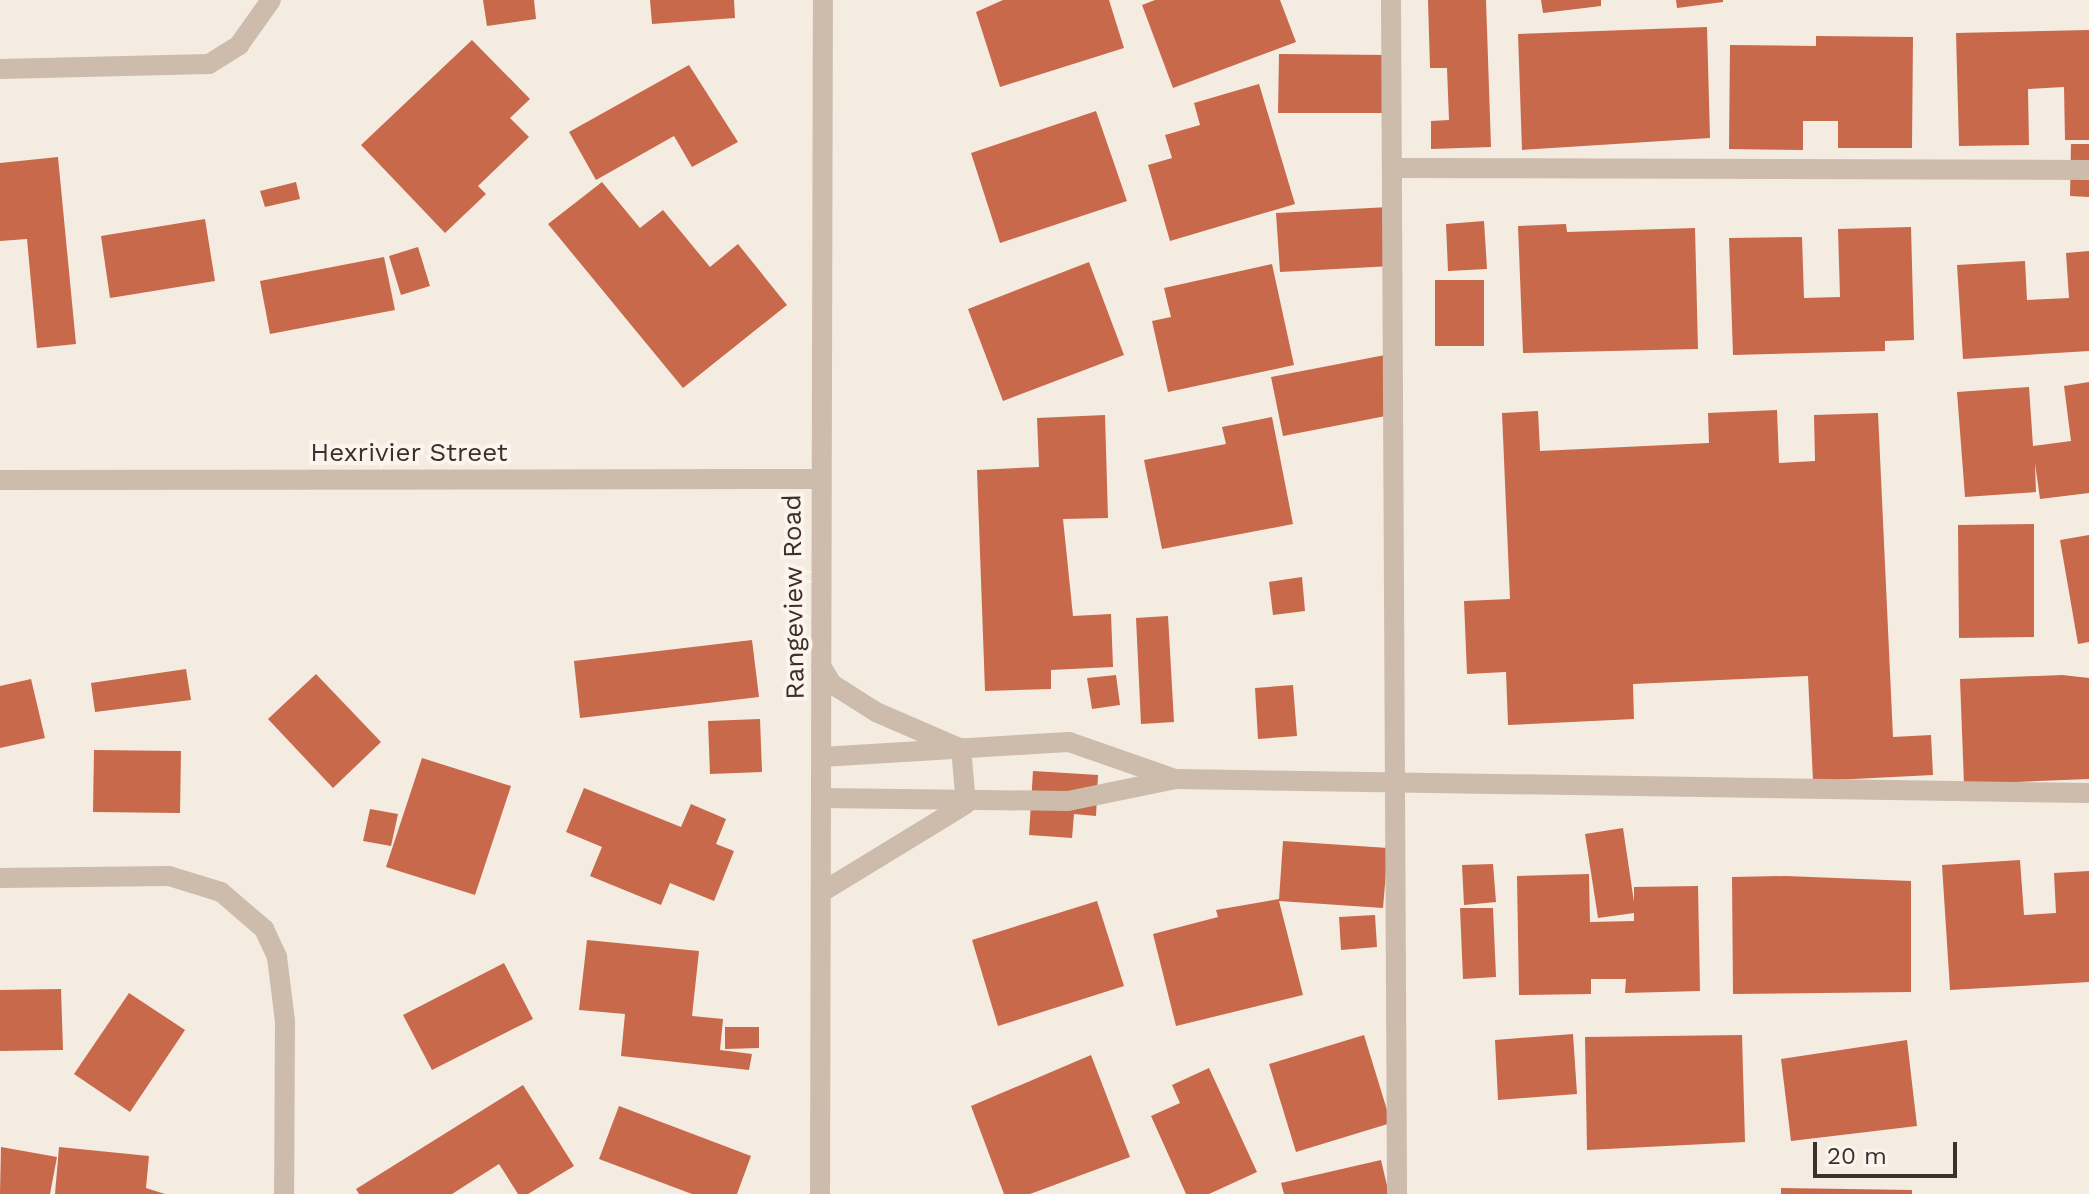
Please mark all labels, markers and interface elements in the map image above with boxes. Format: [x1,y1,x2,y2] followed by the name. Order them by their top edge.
[310,437,508,469] street label: Hexrivier Street
[777,494,811,700] street label: Rangeview Road
[1817,1126,1961,1176] scale bar
[1827,1142,1887,1170] text: 20 m

